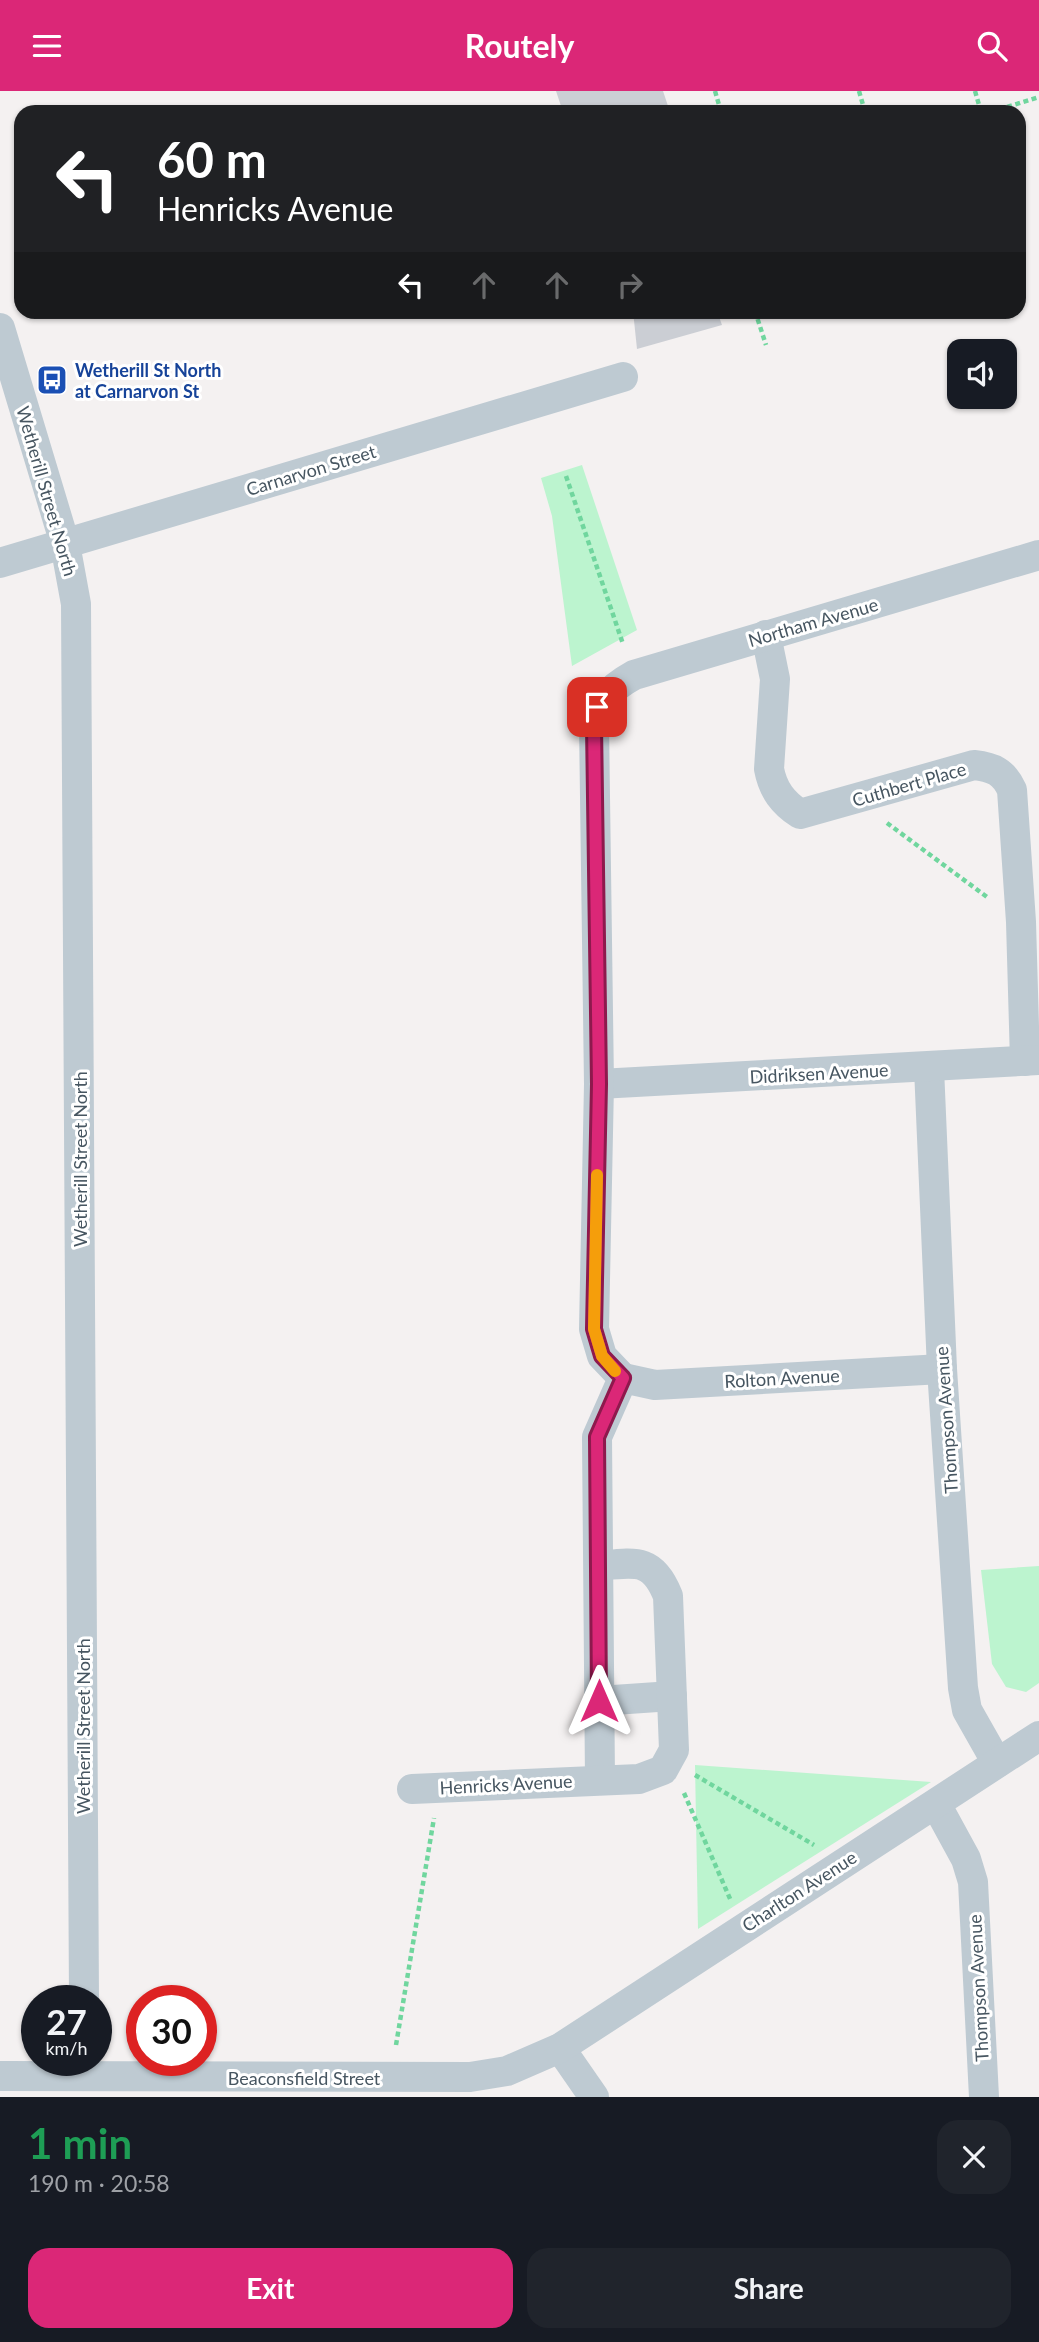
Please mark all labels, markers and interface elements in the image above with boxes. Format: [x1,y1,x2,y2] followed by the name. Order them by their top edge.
[465,26,574,65] text: Routely
[28,27,66,65] icon: menu
[973,27,1011,65] icon: search
[157,130,267,188] text: 60 m
[42,133,133,224] icon: left
[157,189,393,228] text: Henricks Avenue
[392,266,430,304] icon: left
[465,266,503,304] icon: ahead
[538,266,576,304] icon: ahead
[611,266,649,304] icon: right
[947,339,1017,409] map controls
[947,339,1017,409] button: sound
[75,359,221,402] place label: Wetherill St North at Carnarvon St
[35,363,69,397] bus stop icon: Wetherill St North at Carnarvon St
[12,403,82,579] street label: Wetherill Street North
[244,440,379,500] street label: Carnarvon Street
[746,593,880,651] street label: Northam Avenue
[567,677,627,737] pin
[578,688,616,726] icon: arrive
[849,757,969,811] street label: Cuthbert Place
[749,1058,889,1088] street label: Didriksen Avenue
[69,1071,91,1247] street label: Wetherill Street North
[930,1346,962,1494] street label: Thompson Avenue
[724,1364,840,1392] street label: Rolton Avenue
[72,1638,94,1814] street label: Wetherill Street North
[562,1664,636,1738] position arrow
[439,1770,573,1798] street label: Henricks Avenue
[738,1846,860,1936] street label: Charlton Avenue
[963,1914,993,2062] street label: Thompson Avenue
[126,1985,217,2076] speed limit sign: 30
[46,2000,87,2042] text: 27
[45,2037,88,2059] text: km/h
[228,2067,381,2089] street label: Beaconsfield Street
[28,2118,132,2168] text: 1 min
[937,2120,1011,2194] button: close
[28,2169,170,2197] text: 190 m · 20:58
[28,2248,513,2328] button: Exit
[527,2248,1011,2328] button: Share

